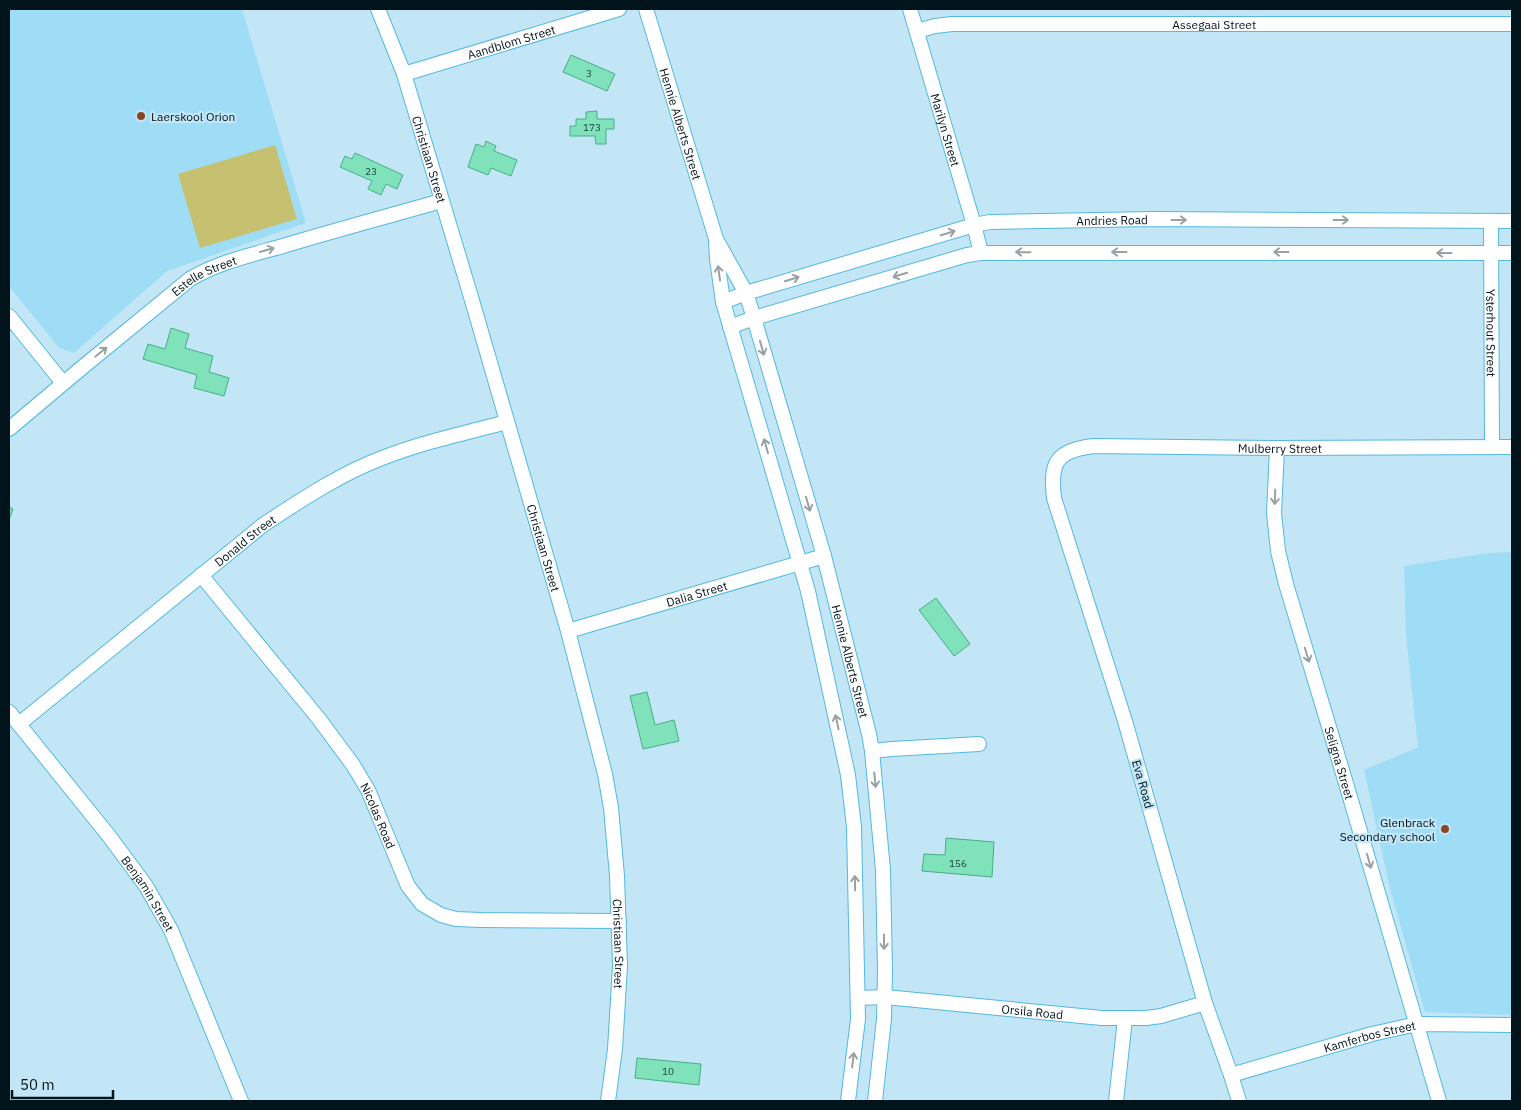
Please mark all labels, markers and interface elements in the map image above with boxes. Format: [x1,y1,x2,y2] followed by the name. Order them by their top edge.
[1172,17,1256,32] street label: Assegaai Street
[465,21,557,62] street label: Aandblom Street
[657,66,705,182] street label: Hennie Alberts Street
[586,67,592,80] house number: 3
[928,92,964,168] street label: Marilyn Street
[151,109,235,124] place label: Laerskool Orion
[135,110,147,122] marker: Laerskool Orion
[409,114,450,205] street label: Christiaan Street
[583,121,601,134] house number: 173
[365,165,377,178] house number: 23
[1076,212,1148,228] street label: Andries Road
[1170,215,1187,225] one-way arrow
[1333,215,1349,225] one-way arrow
[939,227,955,237] one-way arrow
[258,245,274,255] one-way arrow
[1015,247,1031,257] one-way arrow
[1111,247,1127,257] one-way arrow
[1273,248,1289,257] one-way arrow
[1436,248,1452,258] one-way arrow
[168,252,238,299] street label: Estelle Street
[714,265,724,281] one-way arrow
[892,270,908,280] one-way arrow
[784,274,800,284] one-way arrow
[1484,289,1499,377] street label: Ysterhout Street
[758,339,768,355] one-way arrow
[94,346,107,357] one-way arrow
[761,438,771,454] one-way arrow
[1238,440,1322,456] street label: Mulberry Street
[1270,489,1279,505] one-way arrow
[804,495,814,511] one-way arrow
[524,502,564,593] street label: Christiaan Street
[211,512,278,569] street label: Donald Street
[664,577,729,609] street label: Dalia Street
[829,603,872,719] street label: Hennie Alberts Street
[1303,647,1313,663] one-way arrow
[832,714,841,730] one-way arrow
[1322,725,1358,801] street label: Seligna Street
[1129,758,1157,810] street label: Eva Road
[870,772,879,788] one-way arrow
[358,780,399,851] street label: Nicolas Road
[1340,815,1436,844] place label: Glenbrack Secondary school
[1439,823,1451,835] marker: Glenbrack Secondary school
[119,853,178,934] street label: Benjamin Street
[1364,853,1374,869] one-way arrow
[949,857,967,870] house number: 156
[850,875,860,892] one-way arrow
[610,898,628,989] street label: Christiaan Street
[879,934,889,950] one-way arrow
[1001,1001,1064,1022] street label: Orsila Road
[1322,1017,1417,1055] street label: Kamferbos Street
[848,1052,858,1068] one-way arrow
[662,1065,674,1078] house number: 10
[12,1068,114,1100] scale bar
[20,1075,55,1094] text: 50 m

